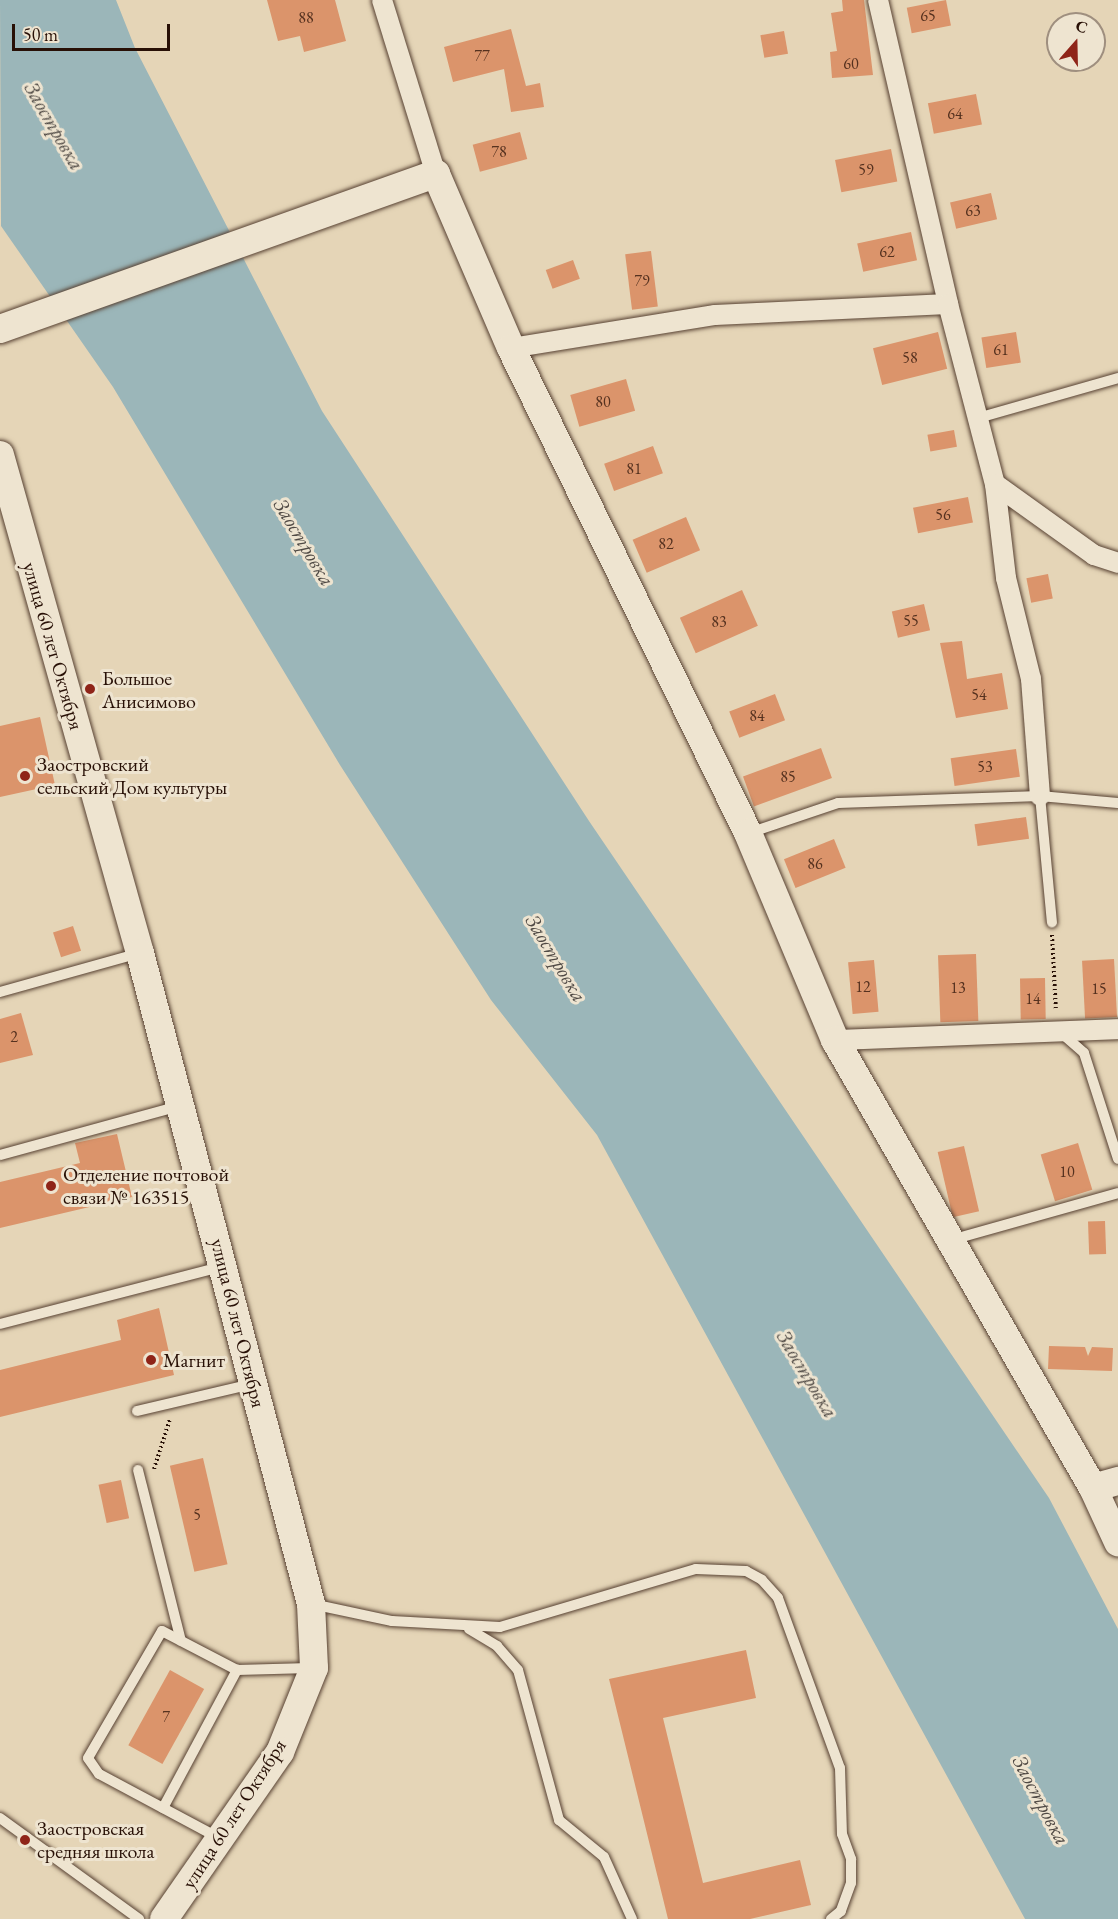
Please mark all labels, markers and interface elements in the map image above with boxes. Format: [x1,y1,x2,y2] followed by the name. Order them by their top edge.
[920,6,936,26] house number: 65
[298,8,314,28] house number: 88
[15,12,172,50] scale bar
[1046,12,1106,72] north arrow
[1073,15,1091,38] text: С
[23,23,58,46] text: 50 m
[474,46,490,66] house number: 77
[843,54,859,74] house number: 60
[19,77,89,175] water label: Заостровка
[947,104,963,124] house number: 64
[491,142,507,162] house number: 78
[858,160,874,180] house number: 59
[965,201,981,221] house number: 63
[879,242,895,262] house number: 62
[634,271,650,291] house number: 79
[993,340,1009,360] house number: 61
[902,348,918,368] house number: 58
[595,392,611,412] house number: 80
[626,459,642,479] house number: 81
[268,494,340,590] water label: Заостровка
[935,505,951,525] house number: 56
[658,534,674,554] house number: 82
[18,559,88,733] street label: улица 60 лет Октября
[903,611,919,631] house number: 55
[711,612,727,632] house number: 83
[102,666,196,713] place label: Большое Анисимово
[83,682,97,696] marker: Большое Анисимово
[971,685,987,705] house number: 54
[749,706,765,726] house number: 84
[37,752,227,799] place label: Заостровский сельский Дом культуры
[977,757,993,777] house number: 53
[780,767,796,787] house number: 85
[18,769,32,783] marker: Заостровский сельский Дом культуры
[807,854,823,874] house number: 86
[520,910,592,1006] water label: Заостровка
[855,977,871,997] house number: 12
[950,978,966,998] house number: 13
[1091,979,1107,999] house number: 15
[1025,989,1041,1009] house number: 14
[10,1027,18,1047] house number: 2
[63,1162,229,1209] place label: Отделение почтовой связи № 163515
[1059,1162,1075,1182] house number: 10
[44,1179,58,1193] marker: Отделение почтовой связи № 163515
[205,1236,271,1410] street label: улица 60 лет Октября
[771,1326,843,1422] water label: Заостровка
[163,1348,225,1372] place label: Магнит
[144,1353,158,1367] marker: Магнит
[193,1505,201,1525] house number: 5
[162,1707,170,1727] house number: 7
[177,1735,291,1893] street label: улица 60 лет Октября
[1007,1751,1075,1849] water label: Заостровка
[37,1816,154,1863] place label: Заостровская средняя школа
[18,1833,32,1847] marker: Заостровская средняя школа

